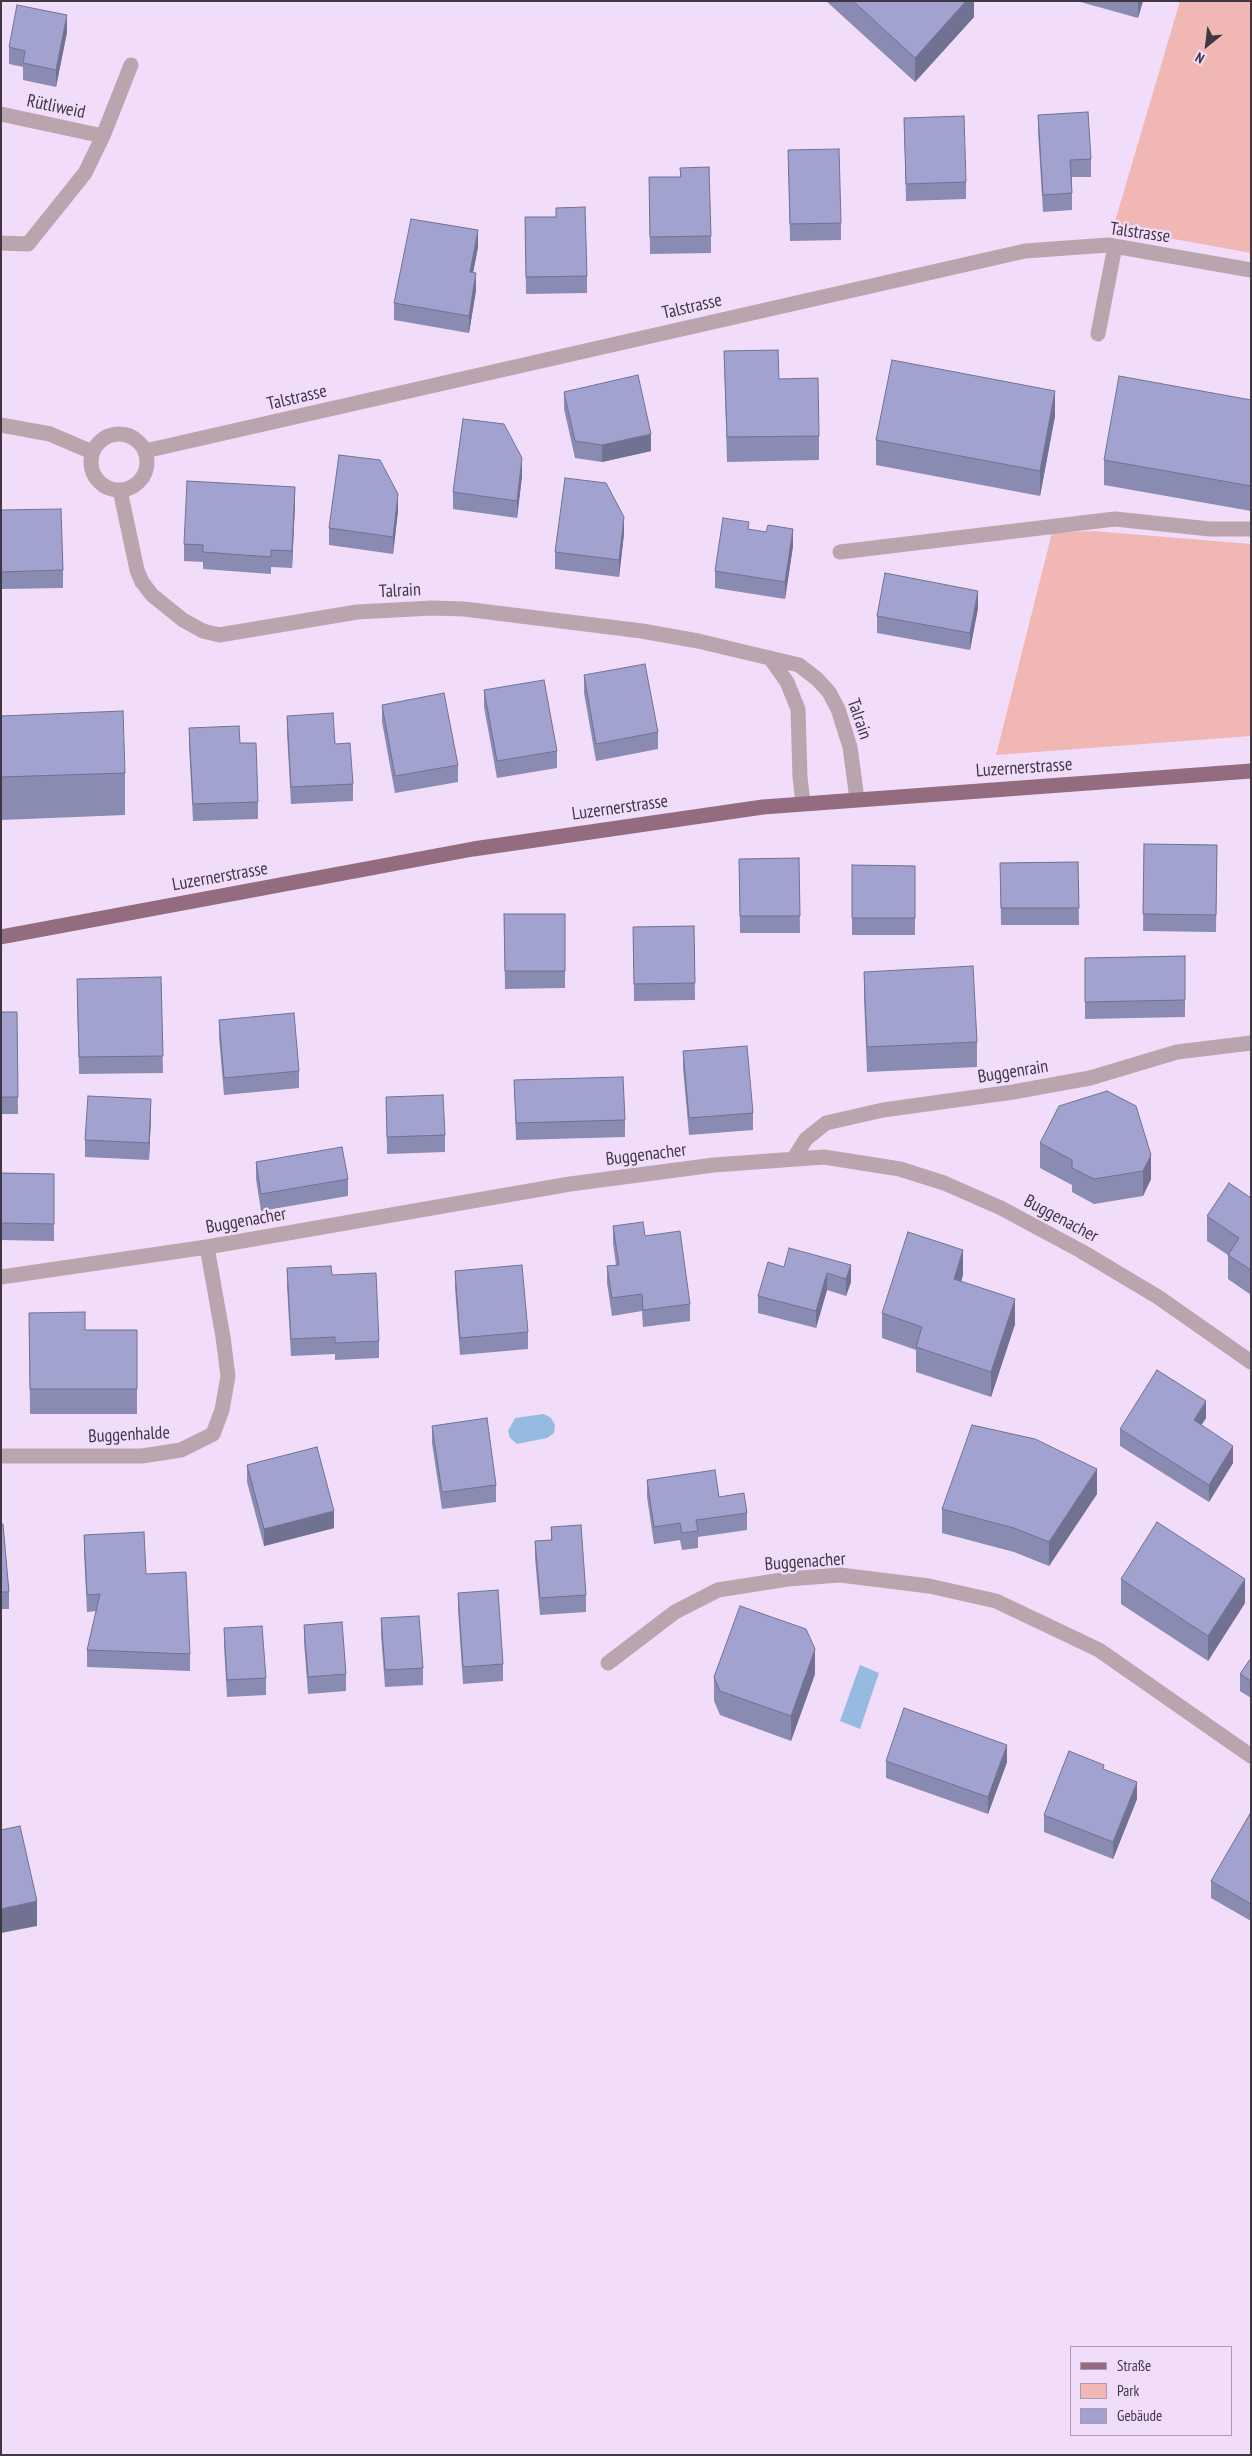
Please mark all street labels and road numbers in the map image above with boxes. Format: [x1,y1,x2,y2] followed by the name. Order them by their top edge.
[25,90,87,124] street label: Rütliweid
[1108,218,1172,248] street label: Talstrasse
[660,290,724,324] street label: Talstrasse
[265,381,329,415] street label: Talstrasse
[379,579,421,603] street label: Talrain
[842,696,876,742] street label: Talrain
[975,754,1073,782] street label: Luzernerstrasse
[571,791,669,825] street label: Luzernerstrasse
[171,858,269,896] street label: Luzernerstrasse
[976,1056,1050,1088] street label: Buggenrain
[604,1139,688,1171] street label: Buggenacher
[1020,1190,1102,1248] street label: Buggenacher
[204,1203,288,1239] street label: Buggenacher
[88,1422,170,1448] street label: Buggenhalde
[764,1548,846,1576] street label: Buggenacher

